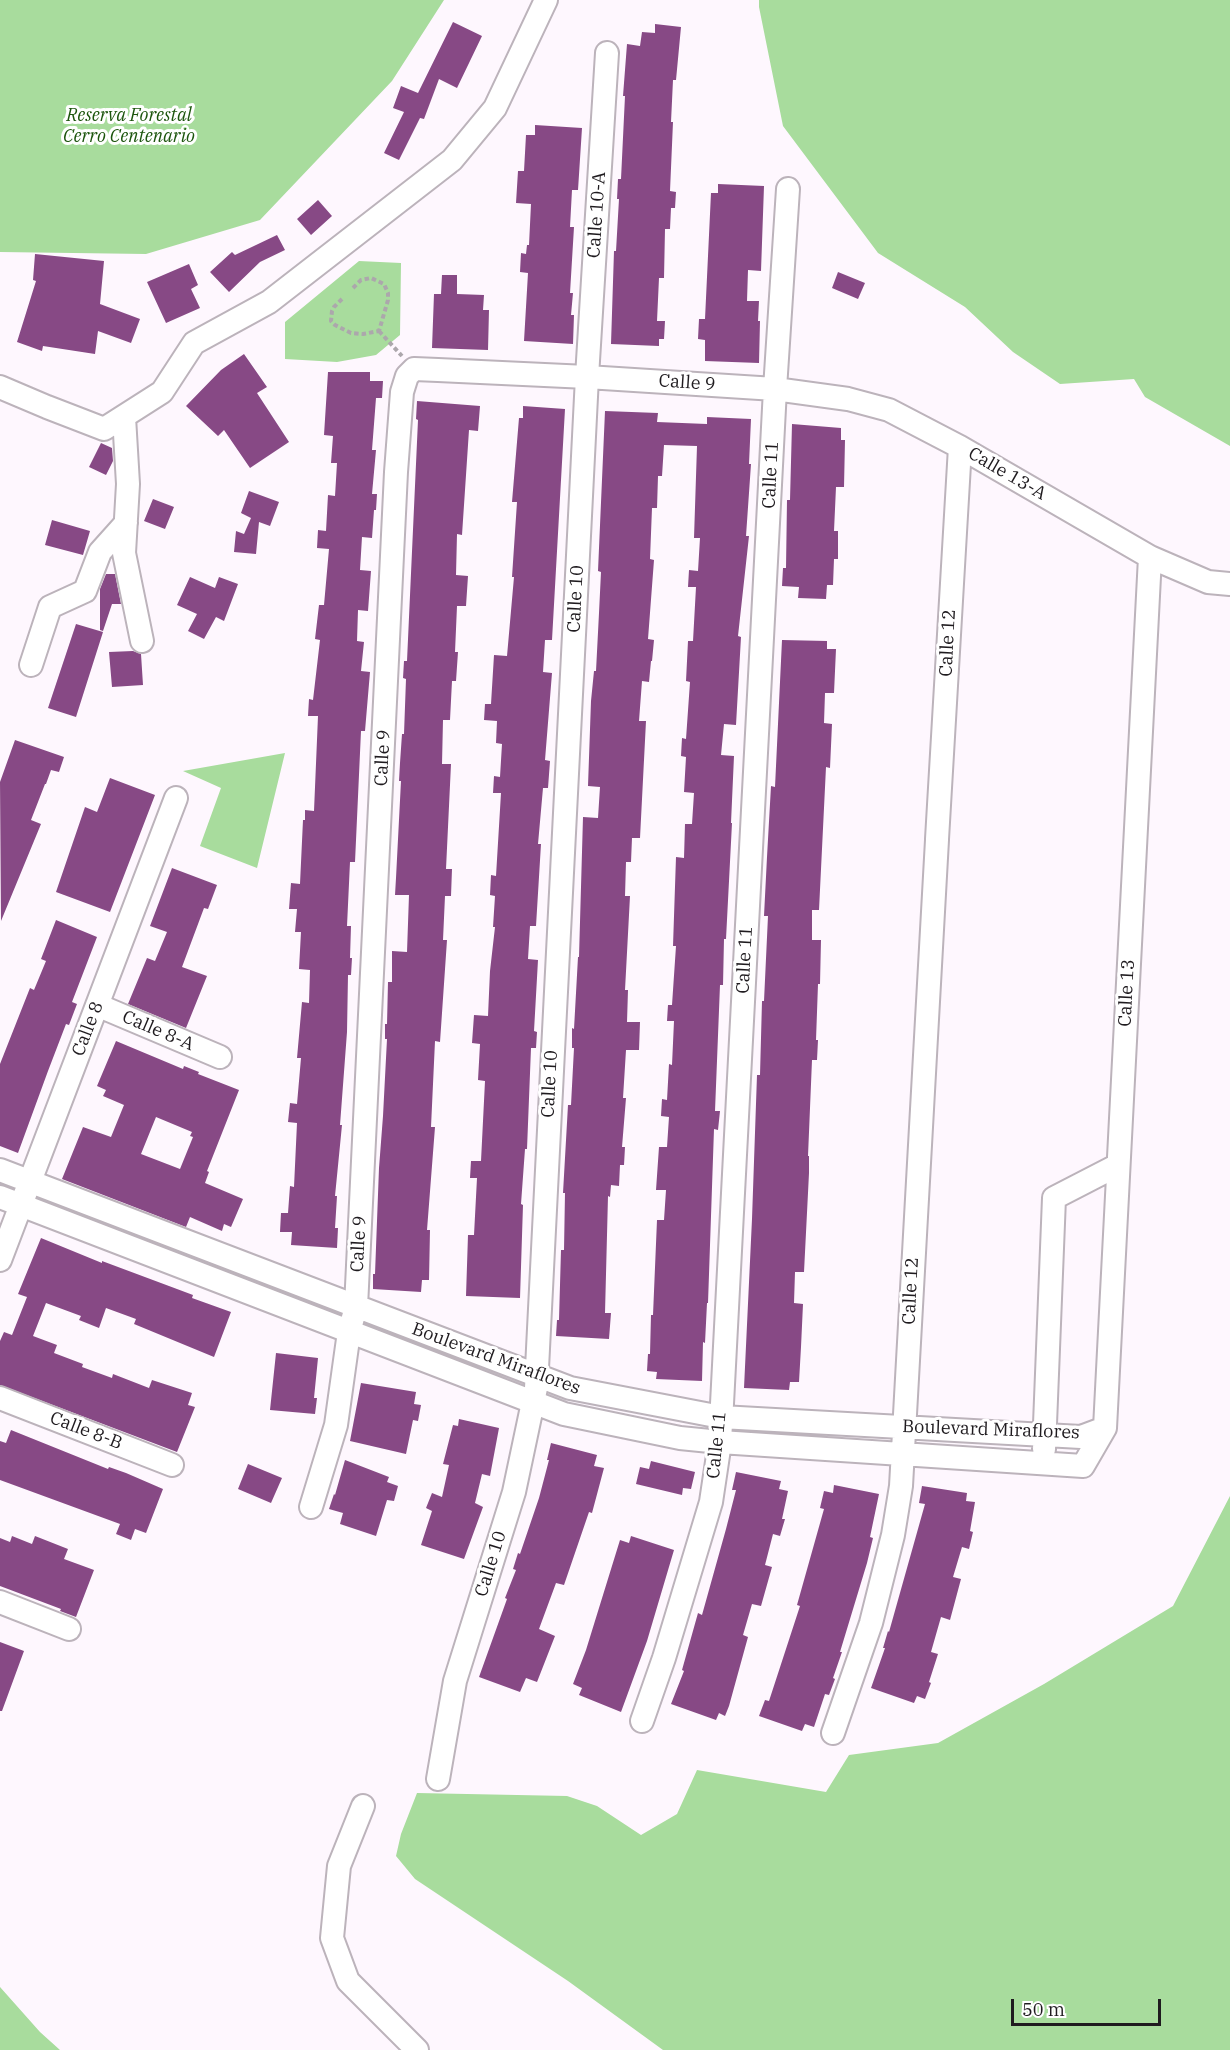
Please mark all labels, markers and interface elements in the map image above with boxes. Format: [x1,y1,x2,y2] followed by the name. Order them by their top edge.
[63,105,195,148] park label: Reserva Forestal Cerro Centenario
[583,171,611,259] street label: Calle 10-A
[658,370,716,396] street label: Calle 9
[758,441,784,509] street label: Calle 11
[964,443,1050,505] street label: Calle 13-A
[563,565,589,633] street label: Calle 10
[935,609,961,677] street label: Calle 12
[371,729,395,787] street label: Calle 9
[732,926,758,994] street label: Calle 11
[1114,959,1140,1027] street label: Calle 13
[68,999,108,1059] street label: Calle 8
[119,1006,197,1056] street label: Calle 8-A
[537,1050,563,1118] street label: Calle 10
[347,1215,371,1273] street label: Calle 9
[898,1257,924,1325] street label: Calle 12
[409,1318,583,1400] street label: Boulevard Miraflores
[47,1407,125,1455] street label: Calle 8-B
[703,1410,731,1480] street label: Calle 11
[902,1416,1080,1444] street label: Boulevard Miraflores
[471,1529,511,1599] street label: Calle 10
[1014,1987,1164,2025] scale bar
[1022,1998,1065,2021] text: 50 m

